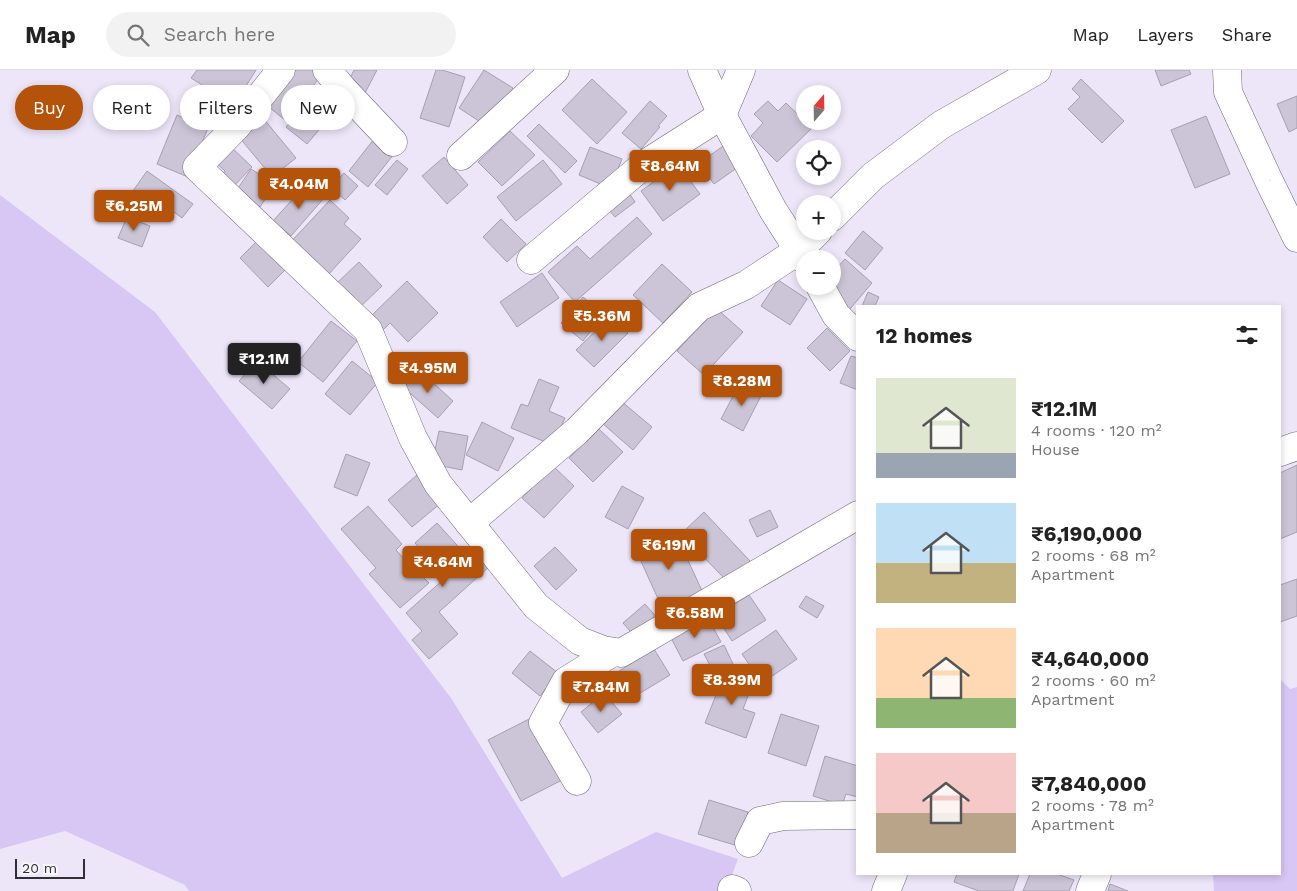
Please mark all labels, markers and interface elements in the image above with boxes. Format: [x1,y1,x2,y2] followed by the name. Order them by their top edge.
[106,12,456,57] search box
[25,21,76,49] text: Map
[124,21,152,49] icon: search
[164,23,275,46] text: Search here
[1072,24,1109,45] text: Map
[1137,24,1194,45] text: Layers
[1222,24,1272,45] text: Share
[15,85,83,130] chip: Buy
[93,85,170,130] chip: Rent
[180,85,271,130] chip: Filters
[281,85,355,130] chip: New
[796,85,841,130] north arrow
[796,85,841,295] map controls
[796,140,841,185] button: locate
[629,150,711,192] pin: ₹8.64M
[641,156,699,175] text: ₹8.64M
[258,168,340,210] pin: ₹4.04M
[269,174,329,193] text: ₹4.04M
[93,190,175,232] pin: ₹6.25M
[796,195,841,240] button: +
[105,196,163,215] text: ₹6.25M
[796,250,841,295] button: −
[561,300,643,342] pin: ₹5.36M
[573,306,631,325] text: ₹5.36M
[1233,321,1261,349] icon: filters
[876,323,972,348] text: 12 homes
[223,342,305,385] pin: ₹12.1M
[239,349,289,368] text: ₹12.1M
[387,352,469,394] pin: ₹4.95M
[399,358,457,377] text: ₹4.95M
[701,364,783,407] pin: ₹8.28M
[713,371,771,390] text: ₹8.28M
[1031,396,1097,421] text: ₹12.1M
[916,398,976,458] icon: home
[1031,421,1162,440] text: 4 rooms · 120 m²
[1031,440,1080,459] text: House
[1031,521,1142,546] text: ₹6,190,000
[916,523,976,583] icon: home
[628,528,710,571] pin: ₹6.19M
[642,535,696,554] text: ₹6.19M
[402,546,484,588] pin: ₹4.64M
[1031,546,1156,565] text: 2 rooms · 68 m²
[413,552,473,571] text: ₹4.64M
[1031,565,1114,584] text: Apartment
[654,596,736,639] pin: ₹6.58M
[666,603,724,622] text: ₹6.58M
[1031,646,1149,671] text: ₹4,640,000
[916,648,976,708] icon: home
[691,664,773,706] pin: ₹8.39M
[560,670,642,713] pin: ₹7.84M
[703,670,761,689] text: ₹8.39M
[1031,671,1156,690] text: 2 rooms · 60 m²
[572,677,630,696] text: ₹7.84M
[1031,690,1114,709] text: Apartment
[1031,771,1147,796] text: ₹7,840,000
[916,773,976,833] icon: home
[1031,796,1154,815] text: 2 rooms · 78 m²
[1031,815,1114,834] text: Apartment
[15,856,85,879] scale bar
[22,860,57,876] text: 20 m

